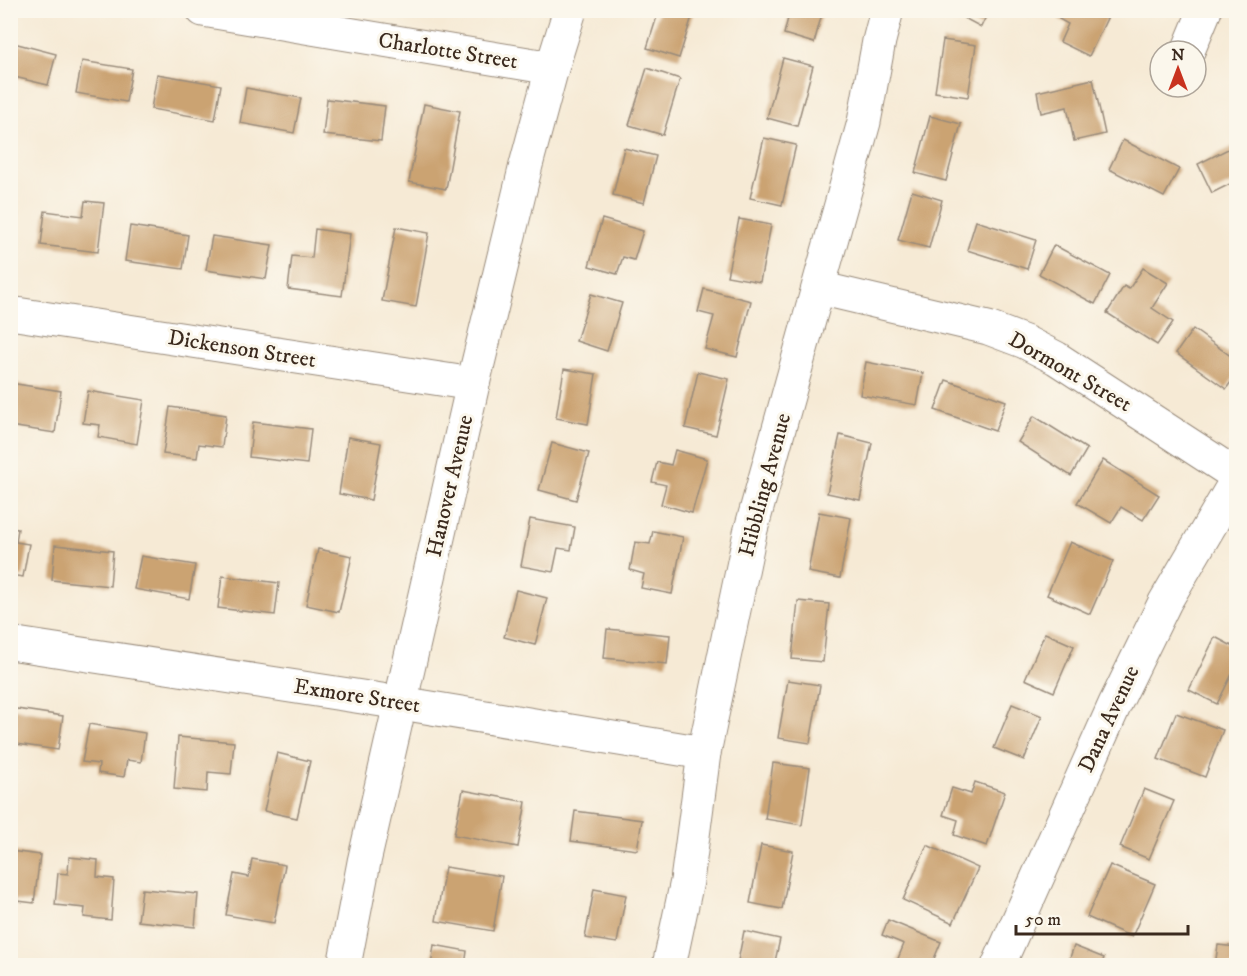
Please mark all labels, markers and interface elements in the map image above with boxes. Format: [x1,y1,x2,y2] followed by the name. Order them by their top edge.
[376,27,520,75] street label: Charlotte Street
[1148,39,1208,99] north arrow
[1171,45,1185,65] text: N
[166,324,318,374] street label: Dickenson Street
[1004,326,1136,418] street label: Dormont Street
[733,410,797,560] street label: Hibbling Avenue
[421,412,479,560] street label: Hanover Avenue
[1073,661,1145,777] street label: Dana Avenue
[292,673,422,719] street label: Exmore Street
[1016,898,1188,936] scale bar
[1025,909,1061,931] text: 50 m

